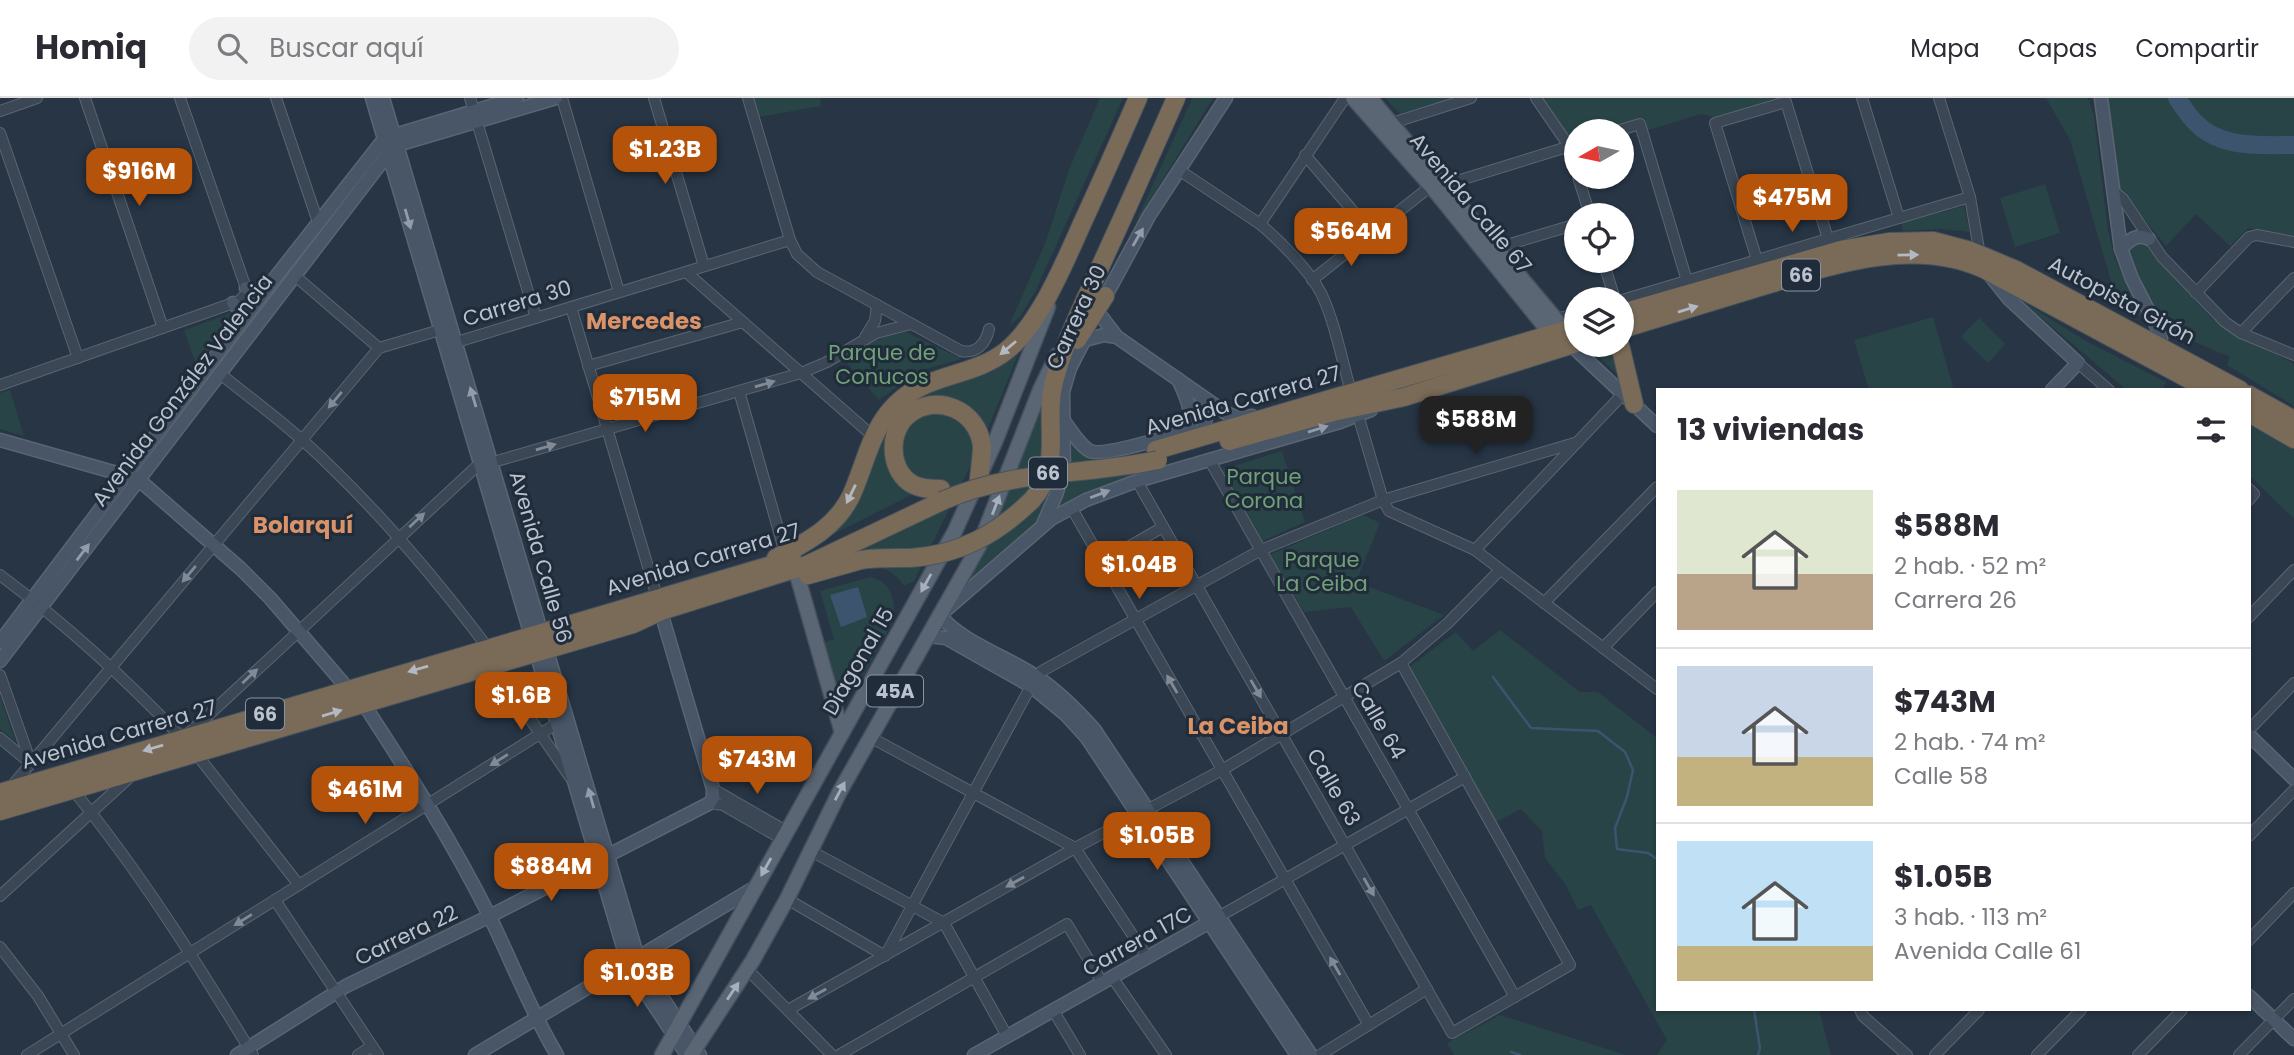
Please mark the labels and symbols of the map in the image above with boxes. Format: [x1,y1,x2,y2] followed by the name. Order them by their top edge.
[1564,119,1634,189] north arrow
[608,126,722,186] pin: $1.23B
[1403,126,1539,280] street label: Avenida Calle 67
[90,148,188,208] pin: $916M
[1743,174,1841,234] pin: $475M
[1302,208,1400,268] pin: $564M
[403,209,413,230] one-way arrow
[1132,227,1144,246] one-way arrow
[1897,249,1919,261] one-way arrow
[2043,249,2201,351] street label: Autopista Girón
[1039,260,1113,374] street label: Carrera 30
[1782,260,1820,290] road number: 66
[85,268,279,512] street label: Avenida González Valencia
[459,273,575,333] street label: Carrera 30
[1677,304,1698,314] one-way arrow
[586,305,702,337] district label: Mercedes
[828,338,936,391] park label: Parque de Conucos
[999,340,1016,355] one-way arrow
[1142,358,1344,442] street label: Avenida Carrera 27
[596,374,694,434] pin: $715M
[754,378,775,388] one-way arrow
[468,386,478,407] one-way arrow
[327,391,343,409] one-way arrow
[1427,396,1525,456] pin: $588M
[1308,423,1329,433] one-way arrow
[536,441,557,451] one-way arrow
[1029,458,1067,488] road number: 66
[1225,462,1303,515] park label: Parque Corona
[503,468,579,646] street label: Avenida Calle 56
[845,484,857,504] one-way arrow
[1090,488,1111,499] one-way arrow
[991,495,1002,516] one-way arrow
[253,509,353,541] district label: Bolarquí
[408,513,425,529] one-way arrow
[602,516,804,602] street label: Avenida Carrera 27
[1082,542,1196,601] pin: $1.04B
[75,543,89,561] one-way arrow
[1276,545,1368,598] park label: Parque La Ceiba
[182,566,197,583] one-way arrow
[920,574,932,593] one-way arrow
[815,602,901,720] street label: Diagonal 15
[407,665,428,675] one-way arrow
[241,668,258,684] one-way arrow
[472,672,570,732] pin: $1.6B
[1166,674,1179,693] one-way arrow
[867,676,923,706] road number: 45A
[1345,676,1413,764] street label: Calle 64
[1250,680,1262,699] one-way arrow
[18,692,220,776] street label: Avenida Carrera 27
[246,698,284,730] road number: 66
[322,707,343,717] one-way arrow
[1187,710,1289,742] district label: La Ceiba
[708,736,806,796] pin: $743M
[142,743,163,753] one-way arrow
[1300,743,1368,831] street label: Calle 63
[489,754,508,767] one-way arrow
[316,766,414,826] pin: $461M
[834,780,846,800] one-way arrow
[586,787,596,808] one-way arrow
[1100,812,1214,872] pin: $1.05B
[502,844,600,903] pin: $884M
[760,857,772,876] one-way arrow
[1006,876,1025,888] one-way arrow
[1363,877,1375,897] one-way arrow
[350,898,462,972] street label: Carrera 22
[1077,899,1197,983] street label: Carrera 17C
[234,913,253,926] one-way arrow
[580,950,694,1009] pin: $1.03B
[1329,956,1341,975] one-way arrow
[726,982,740,1000] one-way arrow
[808,988,827,1000] one-way arrow

